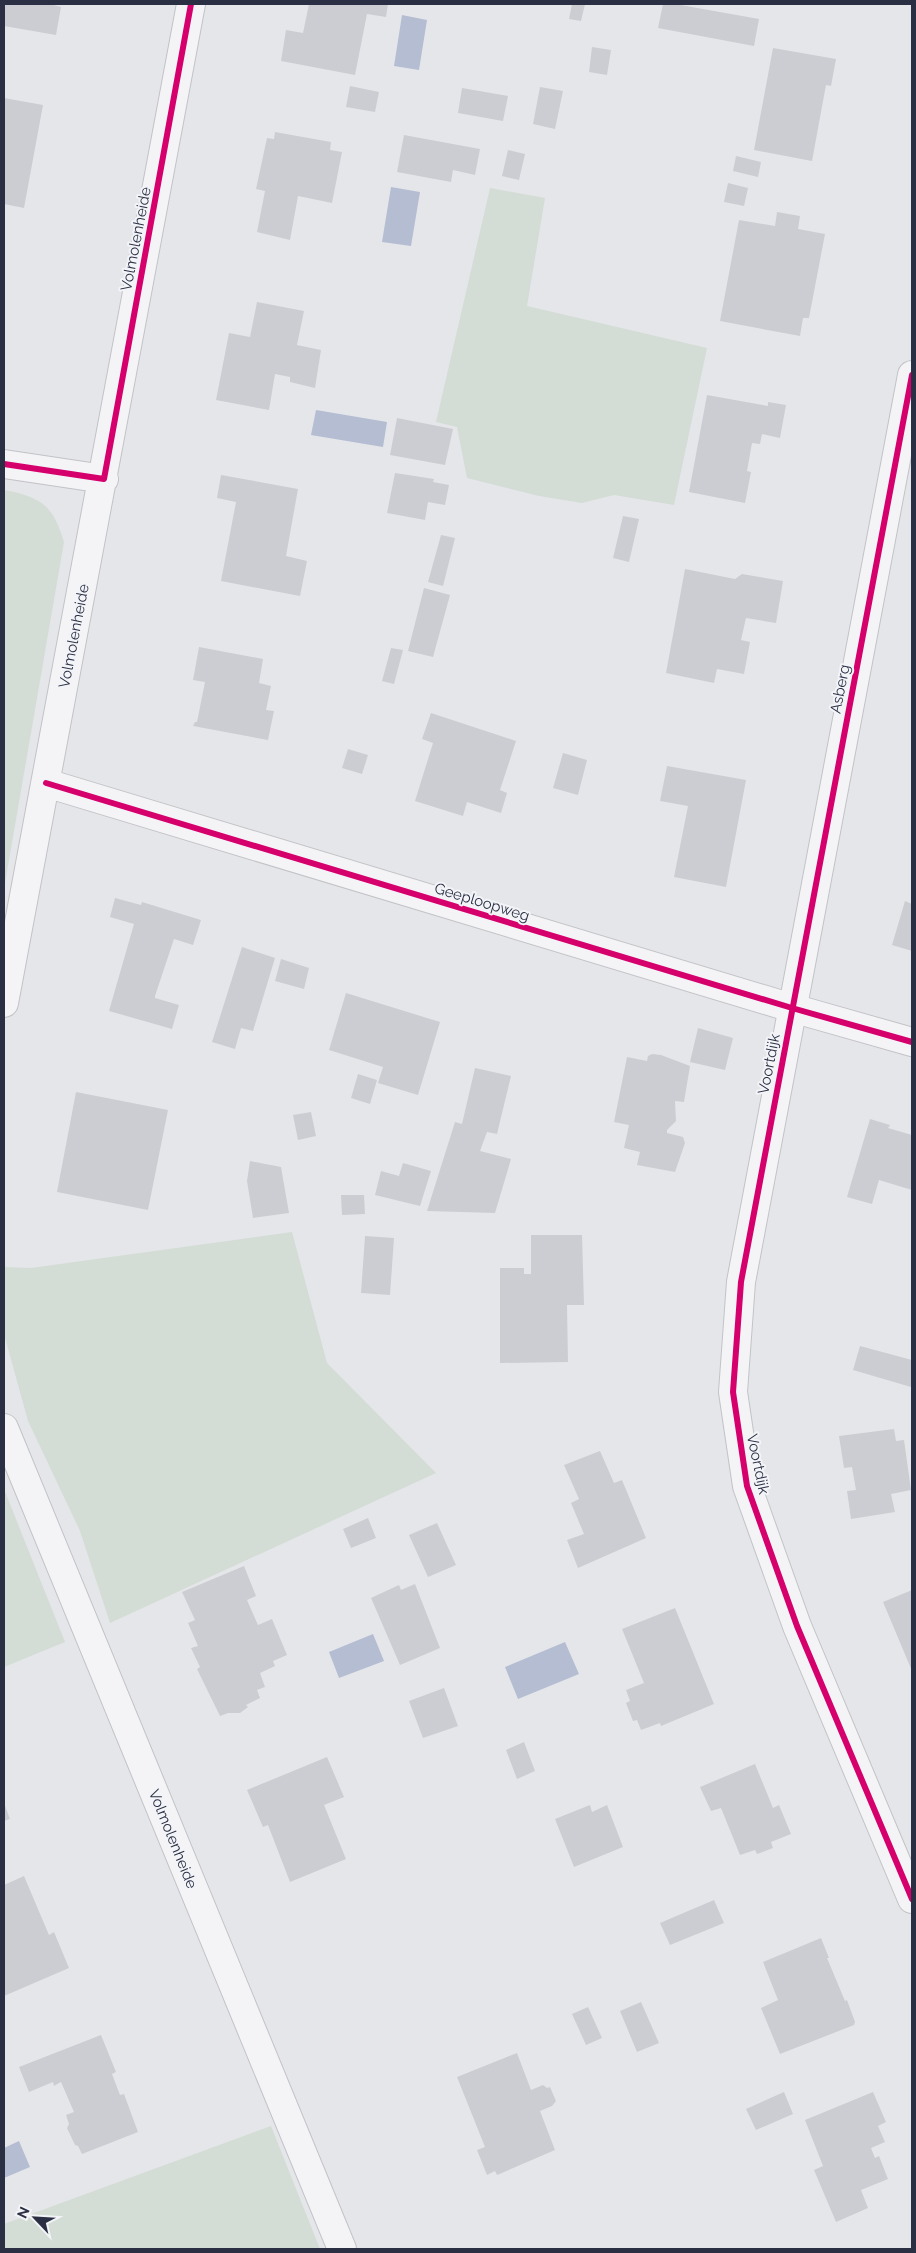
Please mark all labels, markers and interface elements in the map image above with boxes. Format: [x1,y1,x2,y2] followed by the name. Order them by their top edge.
[117,185,155,292] street label: Volmolenheide
[55,582,93,689] street label: Volmolenheide
[826,663,854,715] street label: Asberg
[432,879,532,925] street label: Geeploopweg
[754,1032,784,1096] street label: Voortdijk
[743,1432,773,1496] street label: Voortdijk
[145,1787,201,1891] street label: Volmolenheide
[10,2193,60,2243] north arrow
[14,2204,33,2221] text: N

